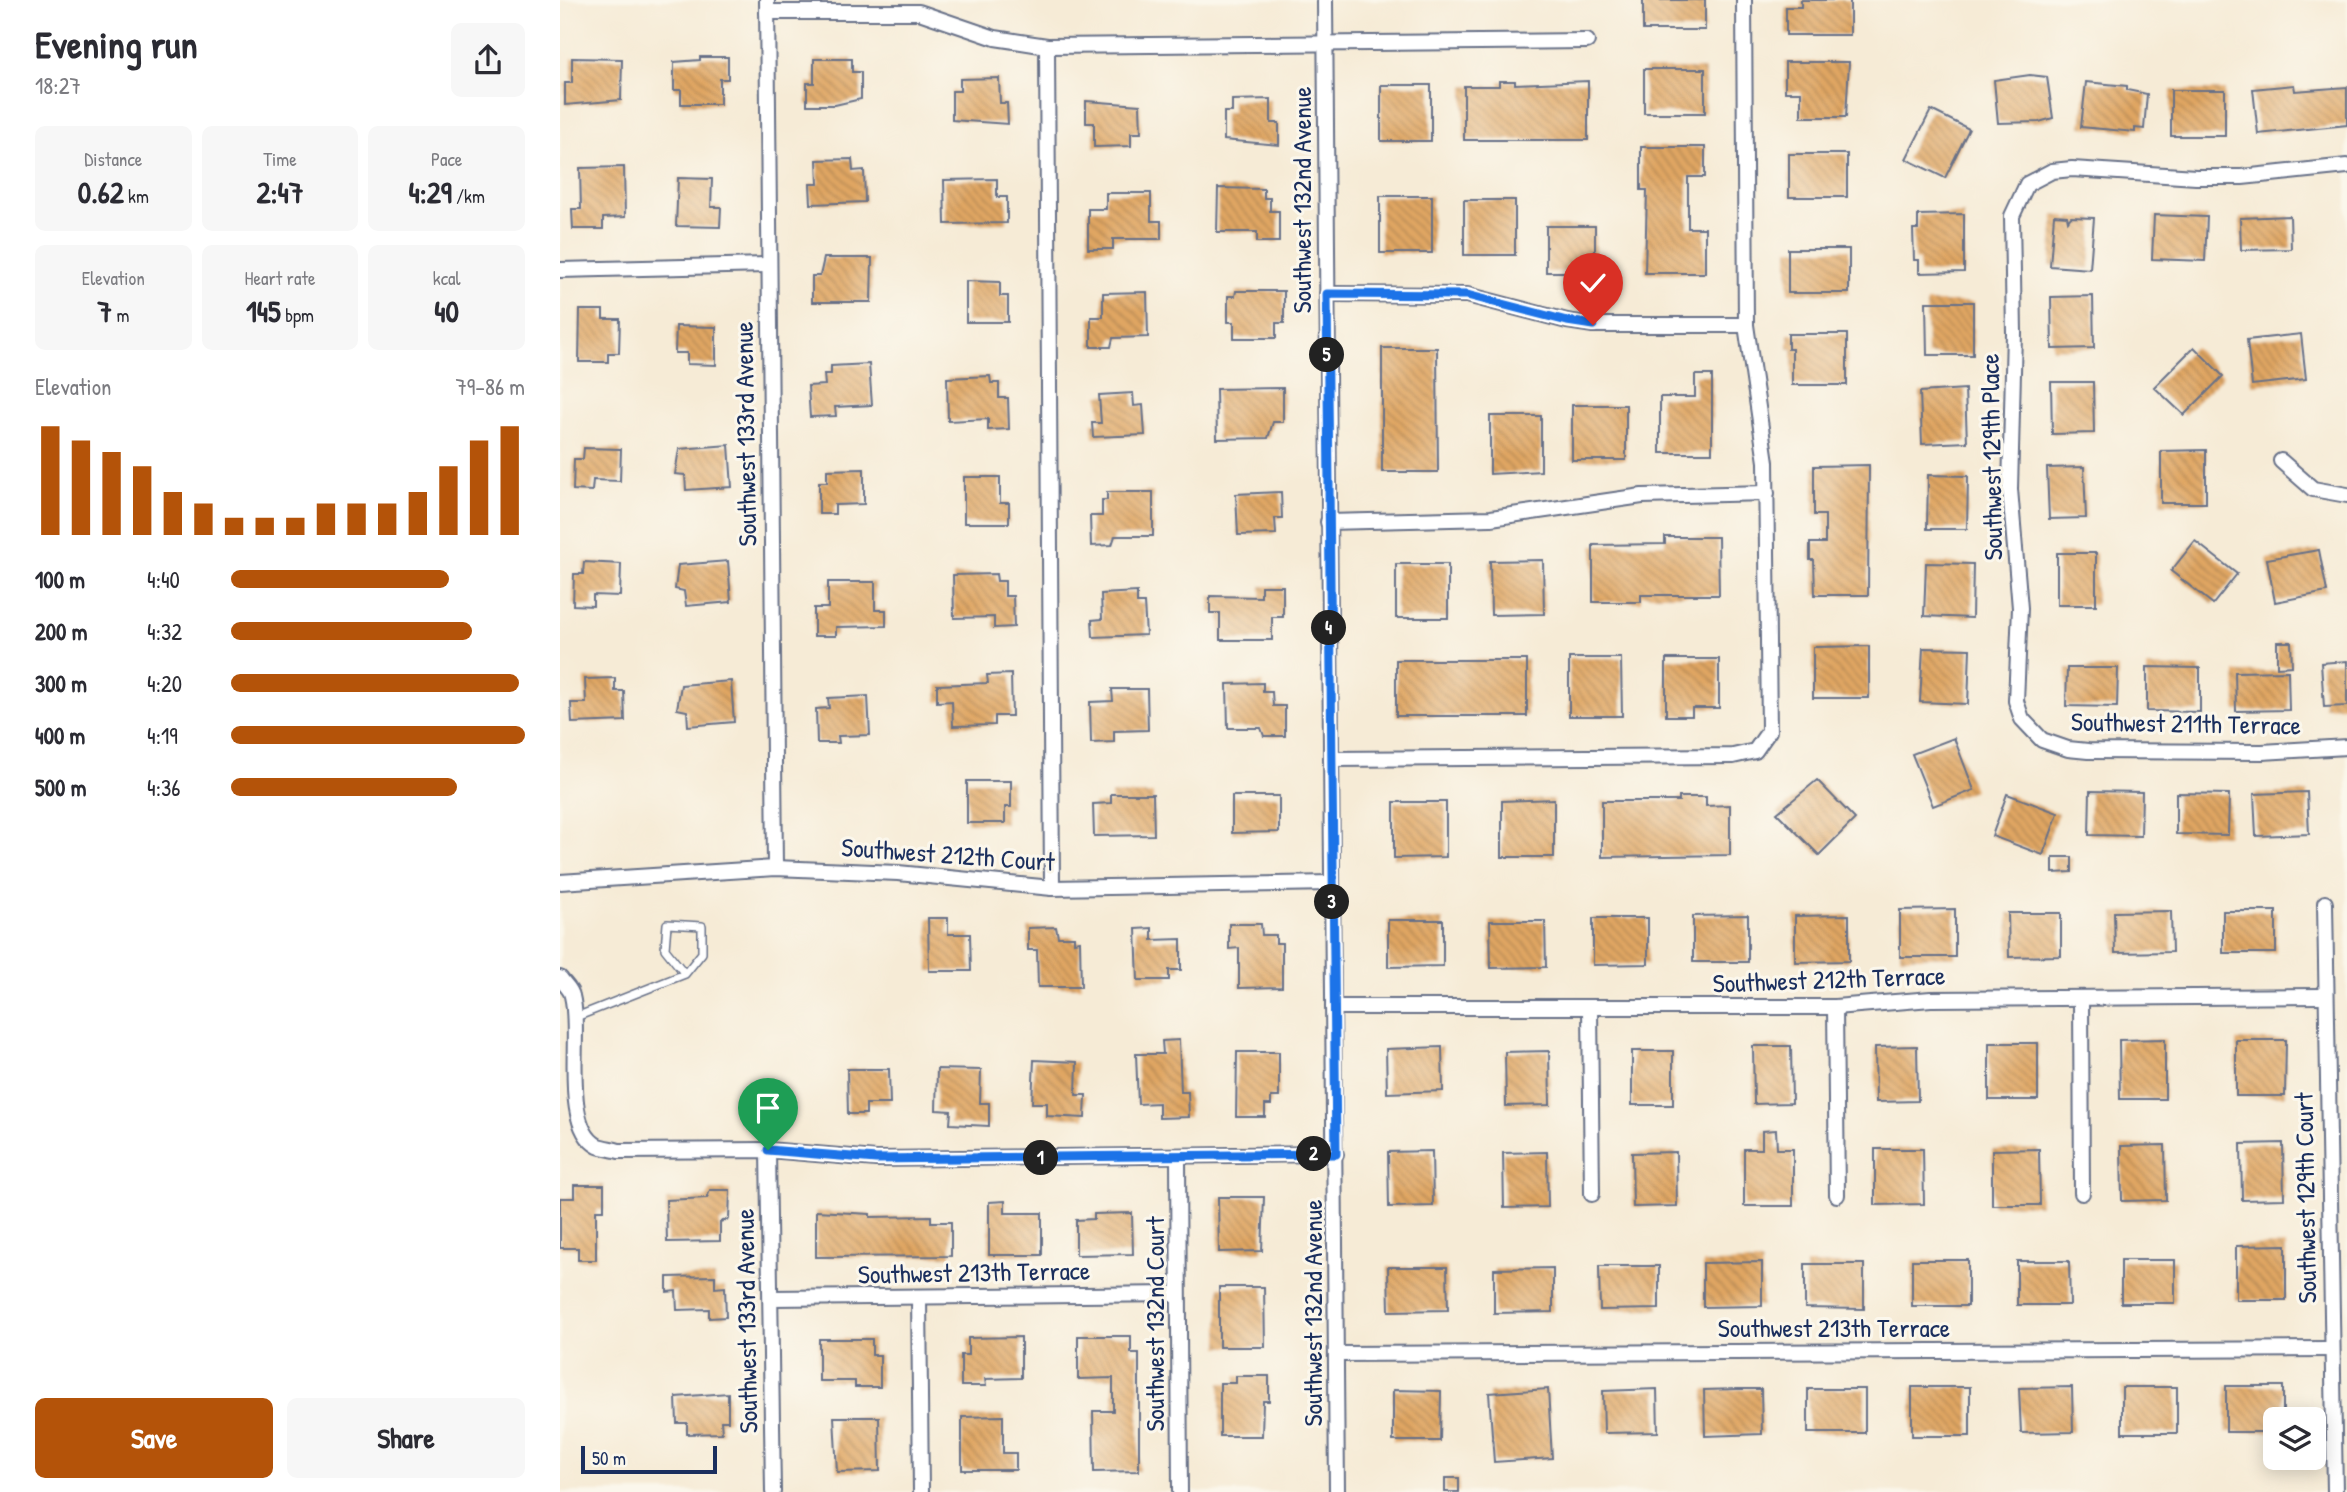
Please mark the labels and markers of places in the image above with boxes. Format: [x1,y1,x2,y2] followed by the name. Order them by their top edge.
[1563,253,1623,325] pin
[1310,338,1344,372] pin: 5
[1312,610,1346,646] pin: 4
[1314,884,1350,920] pin: 3
[738,1078,798,1150] pin
[1296,1136,1332,1172] pin: 2
[1023,1140,1058,1176] pin: 1

